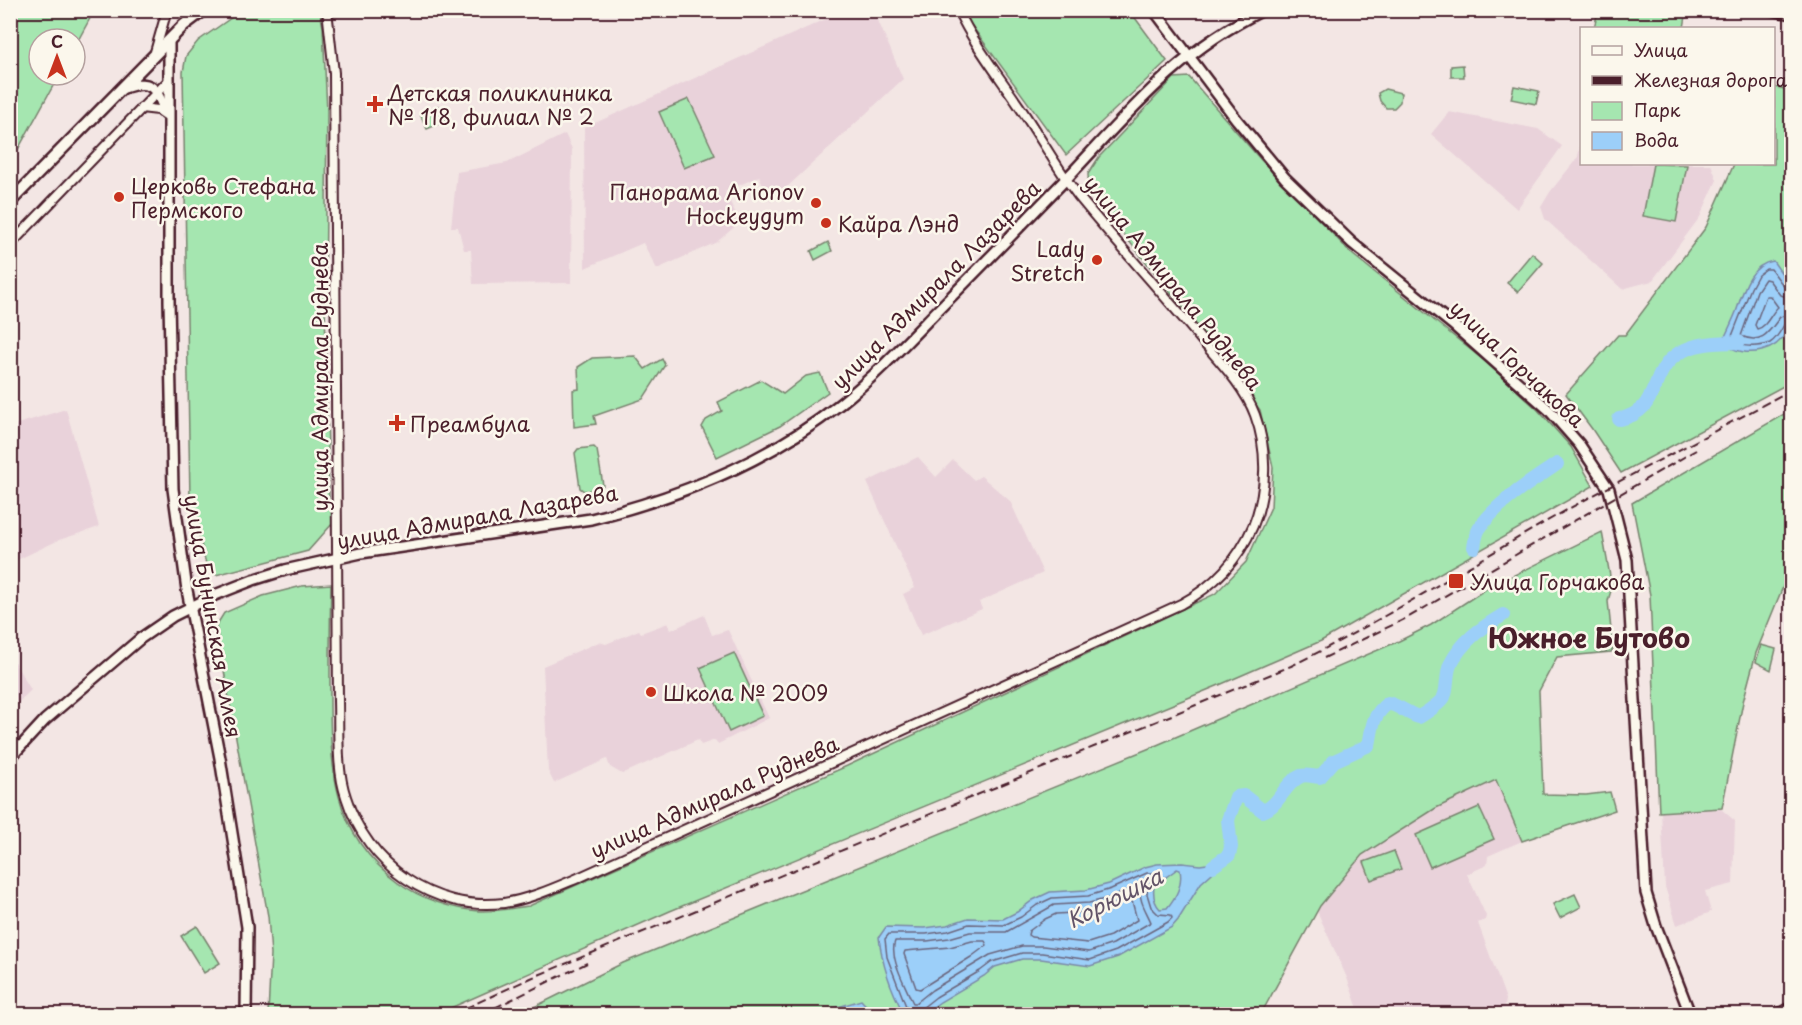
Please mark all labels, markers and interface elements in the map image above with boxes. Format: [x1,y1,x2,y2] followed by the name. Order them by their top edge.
[27,27,87,87] north arrow
[1580,27,1775,165] legend
[51,29,63,53] text: С
[1634,36,1688,63] text: Улица
[1634,66,1788,93] text: Железная дорога
[387,76,613,132] place label: Детская поликлиника № 118, филиал № 2
[366,95,384,113] marker: Детская поликлиника № 118, филиал № 2
[1634,96,1681,123] text: Парк
[1634,126,1679,153] text: Вода
[1077,167,1271,397] street label: улица Адмирала Руднева
[131,169,316,225] place label: Церковь Стефана Пермского
[823,172,1047,396] street label: улица Адмирала Лазарева
[610,175,804,231] place label: Панорама Arionov Hockeygym
[112,190,126,204] marker: Церковь Стефана Пермского
[809,196,823,210] marker: Панорама Arionov Hockeygym
[838,207,959,239] place label: Кайра Лэнд
[819,216,833,230] marker: Кайра Лэнд
[1010,232,1085,288] place label: Lady Stretch
[303,243,335,511] street label: улица Адмирала Руднева
[1090,253,1104,267] marker: Lady Stretch
[1443,292,1593,434] street label: улица Горчакова
[410,407,530,439] place label: Преамбула
[388,414,406,432] marker: Преамбула
[334,475,620,556] street label: улица Адмирала Лазарева
[177,492,251,740] street label: улица Бунинская Аллея
[1470,565,1644,597] place label: Улица Горчакова
[1447,572,1465,590] marker: Улица Горчакова
[1488,616,1690,657] district label: Южное Бутово
[663,676,828,708] place label: Школа № 2009
[644,685,658,699] marker: Школа № 2009
[585,727,843,865] street label: улица Адмирала Руднева
[1060,858,1169,935] water label: Корюшка

